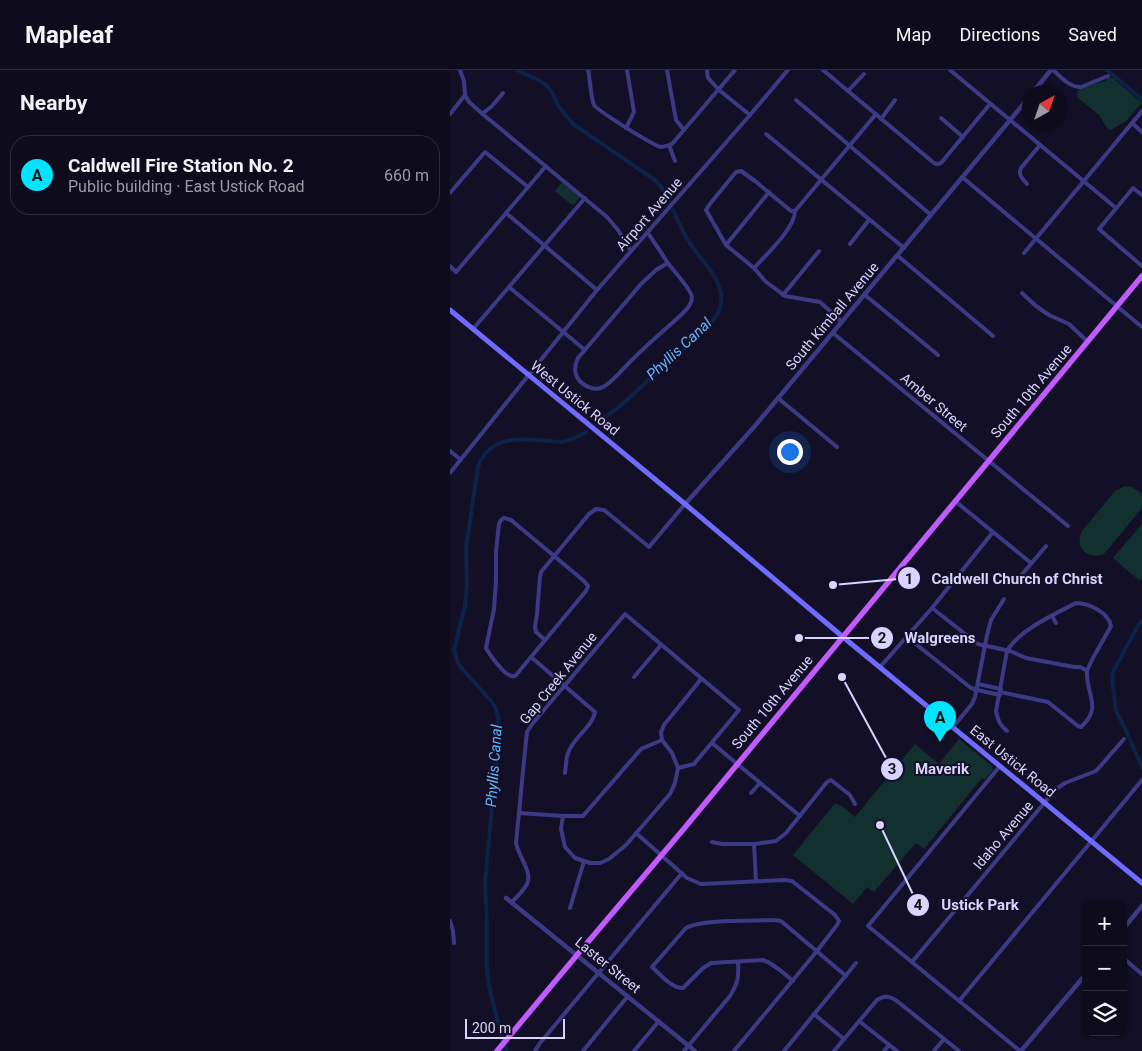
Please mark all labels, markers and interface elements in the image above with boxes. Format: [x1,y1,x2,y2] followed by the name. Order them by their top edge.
[25,21,113,49] text: Mapleaf
[896,24,931,45] text: Map
[959,24,1040,45] text: Directions
[1068,24,1117,45] text: Saved
[1022,85,1067,130] north arrow
[20,91,87,115] text: Nearby
[68,154,294,177] text: Caldwell Fire Station No. 2
[32,166,42,185] text: A
[384,166,429,185] text: 660 m
[613,174,685,254] street label: Airport Avenue
[68,177,305,196] text: Public building · East Ustick Road
[782,259,882,373] street label: South Kimball Avenue
[643,314,716,384] water label: Phyllis Canal
[987,341,1075,441] street label: South 10th Avenue
[528,357,622,439] street label: West Ustick Road
[898,370,971,435] street label: Amber Street
[777,439,803,465] your location
[896,563,1112,593] callout: Caldwell Church of Christ
[905,570,913,588] text: 1
[932,570,1102,588] text: Caldwell Church of Christ
[869,623,985,653] callout: Walgreens
[516,629,600,727] street label: Gap Creek Avenue
[878,629,887,647] text: 2
[904,629,976,647] text: Walgreens
[728,652,816,752] street label: South 10th Avenue
[924,701,956,742] pin: A
[967,722,1059,800] street label: East Ustick Road
[482,724,506,808] water label: Phyllis Canal
[880,754,979,784] callout: Maverik
[888,760,896,778] text: 3
[915,760,970,778] text: Maverik
[970,798,1036,872] street label: Idaho Avenue
[906,890,1028,920] callout: Ustick Park
[914,896,923,914] text: 4
[941,896,1020,914] text: Ustick Park
[1082,901,1127,1036] map controls
[1082,901,1127,946] button: +
[572,934,644,997] street label: Laster Street
[1082,946,1127,991] button: −
[1082,991,1127,1036] button: layers
[465,1016,565,1039] scale bar
[472,1020,511,1036] text: 200 m

